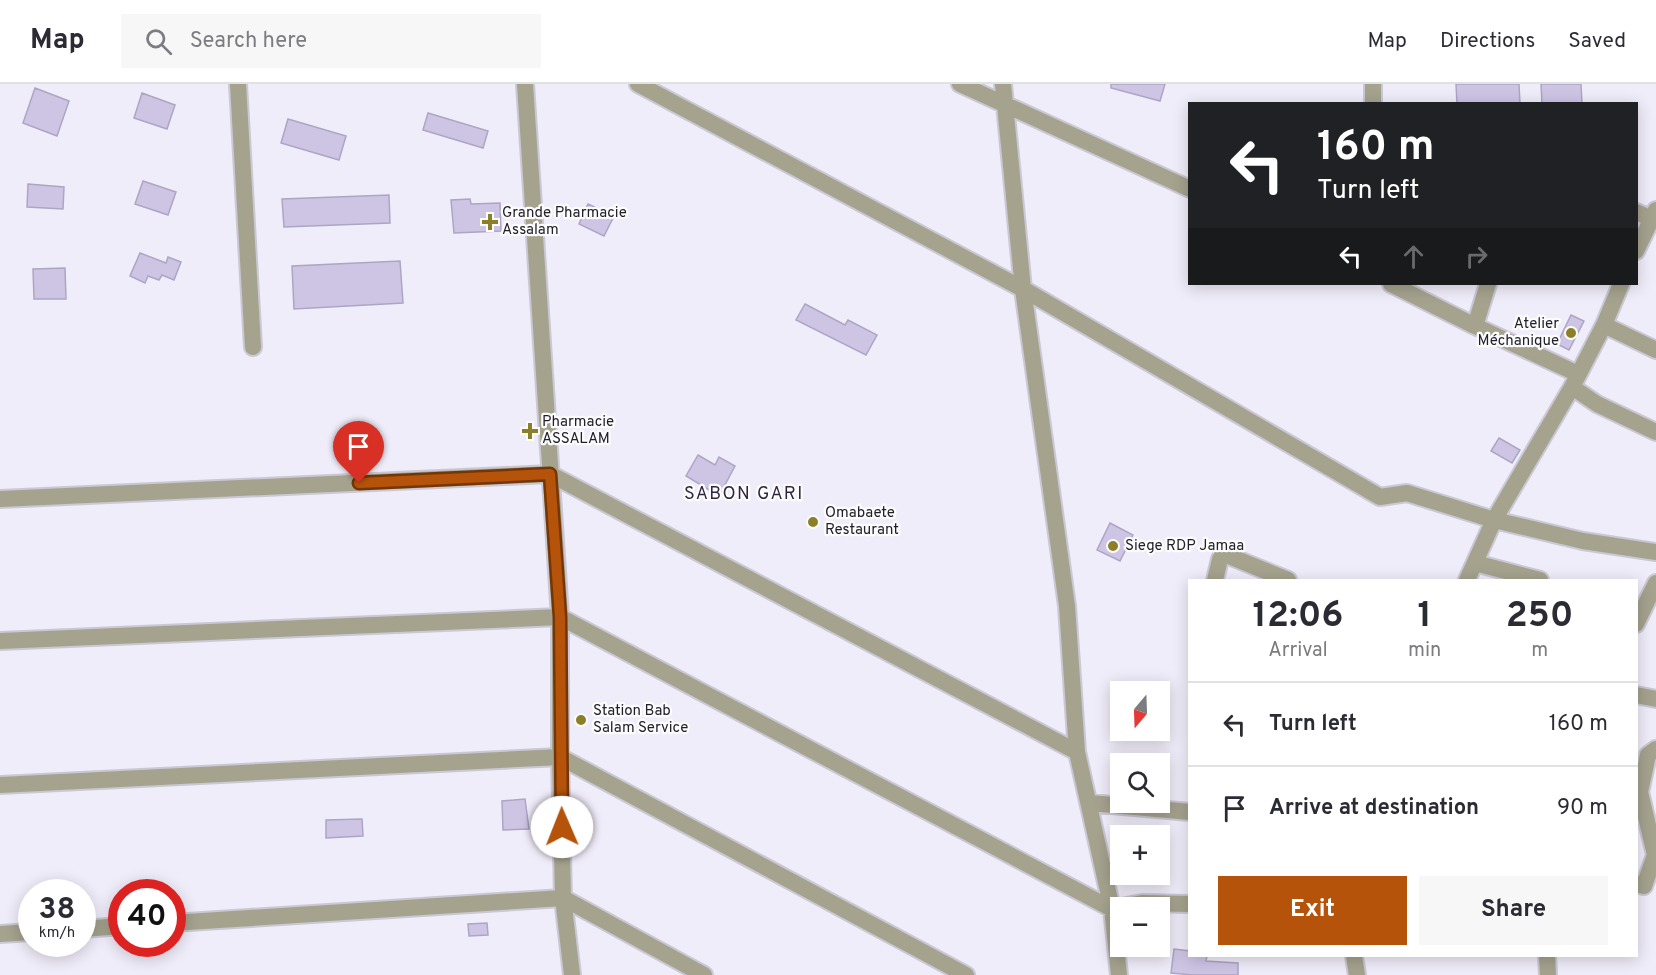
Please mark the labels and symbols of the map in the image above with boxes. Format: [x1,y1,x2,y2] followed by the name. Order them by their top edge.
[502,204,627,240] place label: Grande Pharmacie Assalam
[483,215,497,229] marker: Grande Pharmacie Assalam
[1478,315,1559,351] place label: Atelier Méchanique
[1564,326,1578,340] marker: Atelier Méchanique
[542,413,614,449] place label: Pharmacie ASSALAM
[333,421,384,483] pin
[523,424,537,438] marker: Pharmacie ASSALAM
[684,483,804,506] district label: SABON GARI
[825,504,899,540] place label: Omabaete Restaurant
[806,515,820,529] marker: Omabaete Restaurant
[1125,537,1244,556] place label: Siege RDP Jamaa
[1106,539,1120,553] marker: Siege RDP Jamaa
[1110,681,1170,741] north arrow
[593,702,688,738] place label: Station Bab Salam Service
[574,713,588,727] marker: Station Bab Salam Service
[530,795,594,859] position arrow
[108,879,186,957] speed limit sign: 40

